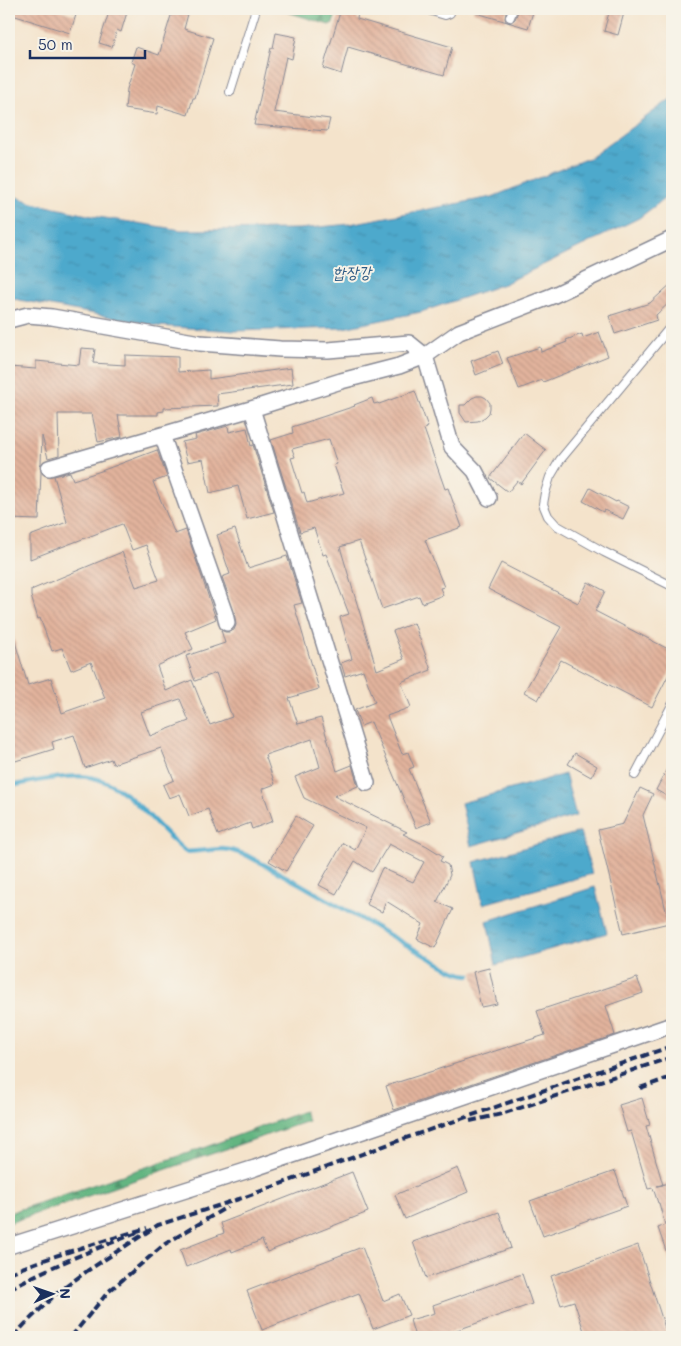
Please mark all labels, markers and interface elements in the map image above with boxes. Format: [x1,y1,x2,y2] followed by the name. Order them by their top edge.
[30,28,145,60] scale bar
[38,34,73,54] text: 50 m
[332,261,374,282] water label: 합장강
[28,1268,78,1318] north arrow
[56,1288,75,1299] text: N

